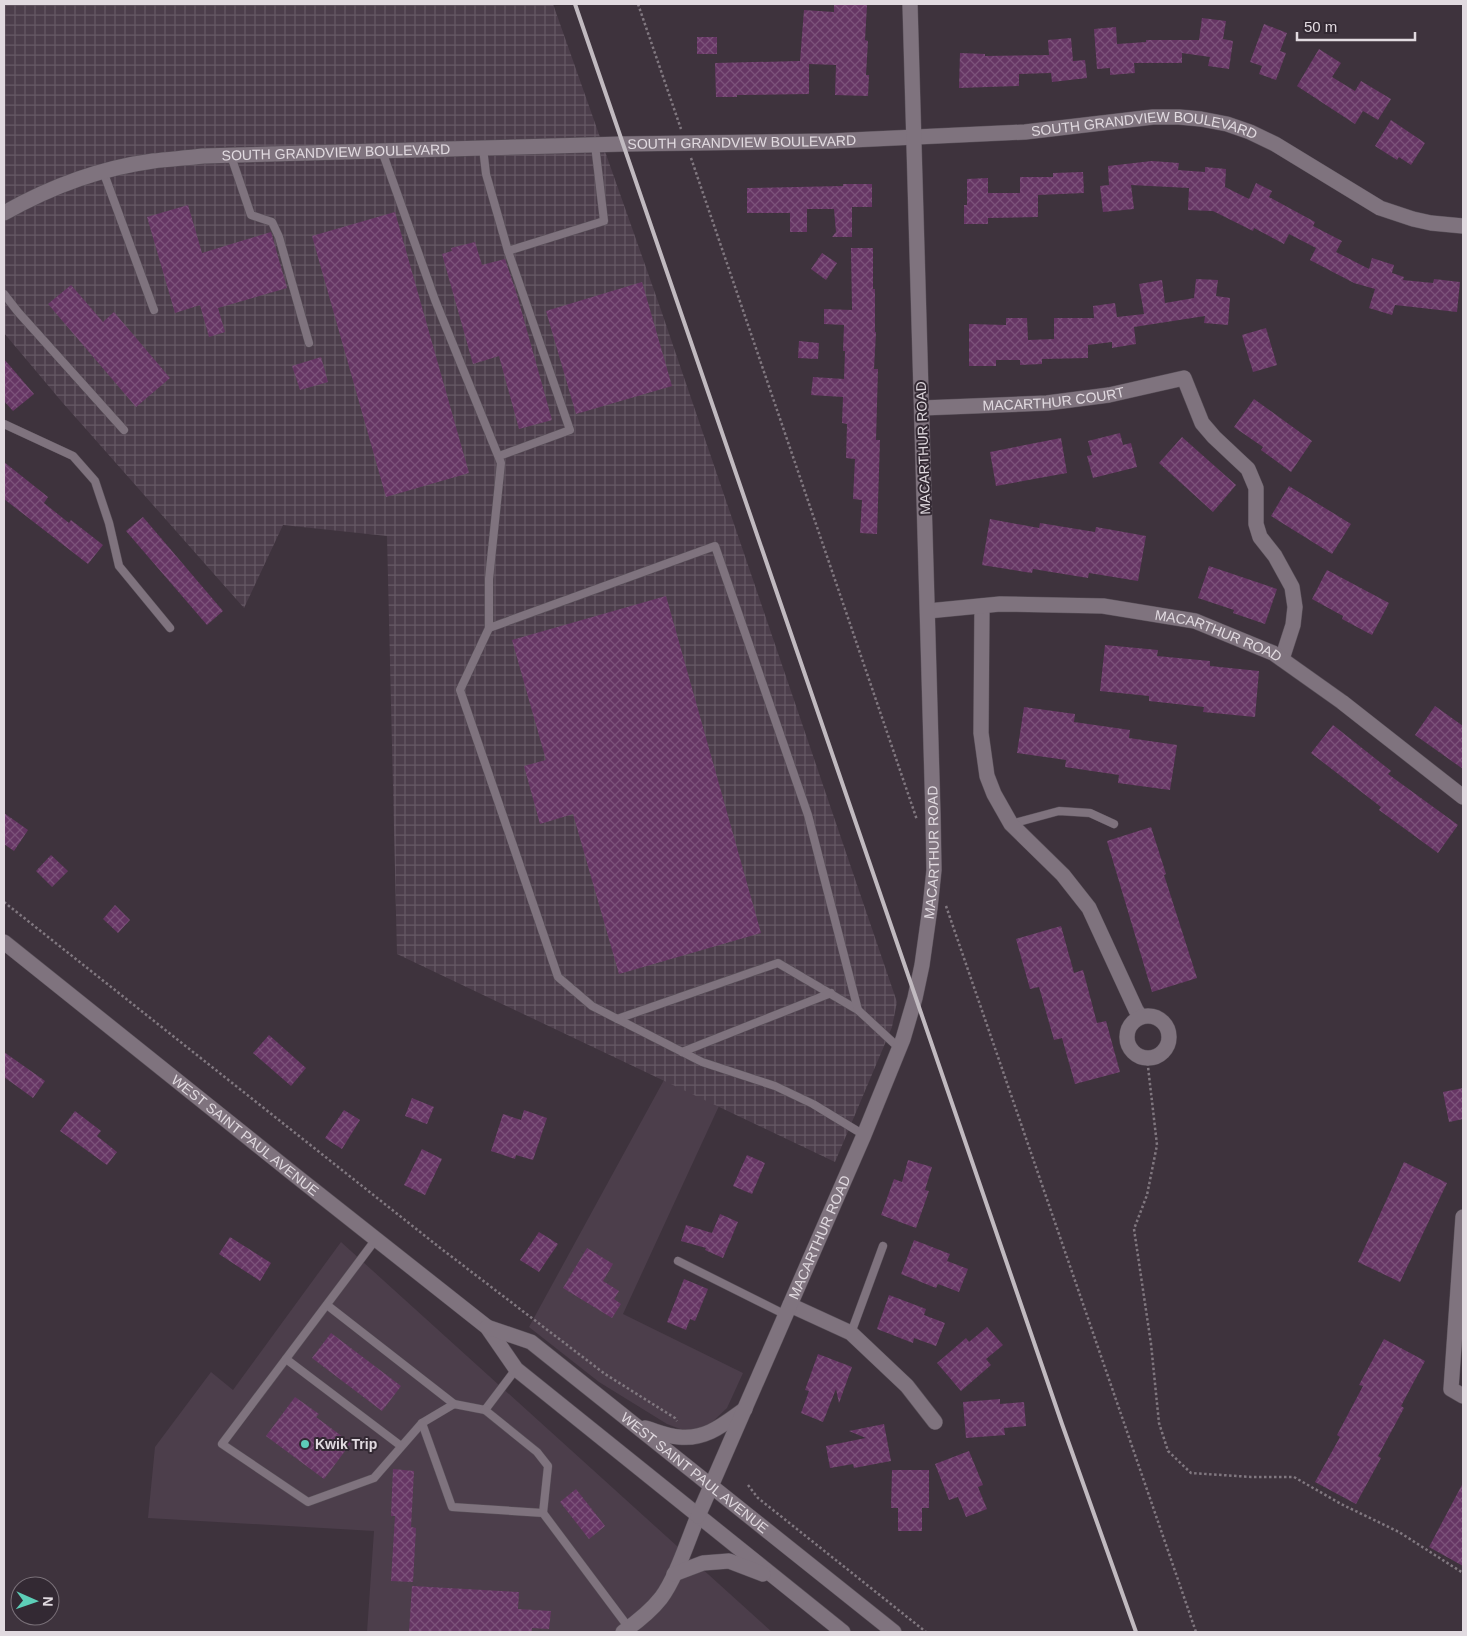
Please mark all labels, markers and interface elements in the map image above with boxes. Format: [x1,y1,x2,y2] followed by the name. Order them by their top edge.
[1297,10,1414,42] scale bar
[1304,18,1337,35] text: 50 m
[1030,109,1260,142] street label: SOUTH GRANDVIEW BOULEVARD
[627,132,856,152] street label: SOUTH GRANDVIEW BOULEVARD
[221,141,450,163] street label: SOUTH GRANDVIEW BOULEVARD
[913,381,933,515] street label: MACARTHUR ROAD
[982,384,1127,414] street label: MACARTHUR COURT
[1154,607,1285,665] street label: MACARTHUR ROAD
[921,785,942,920] street label: MACARTHUR ROAD
[168,1072,322,1199] street label: WEST SAINT PAUL AVENUE
[785,1173,853,1302] street label: MACARTHUR ROAD
[618,1409,771,1536] street label: WEST SAINT PAUL AVENUE
[315,1436,377,1452] place label: Kwik Trip
[299,1438,311,1450] marker: Kwik Trip
[10,1576,60,1626] north arrow
[40,1596,56,1607] text: N

